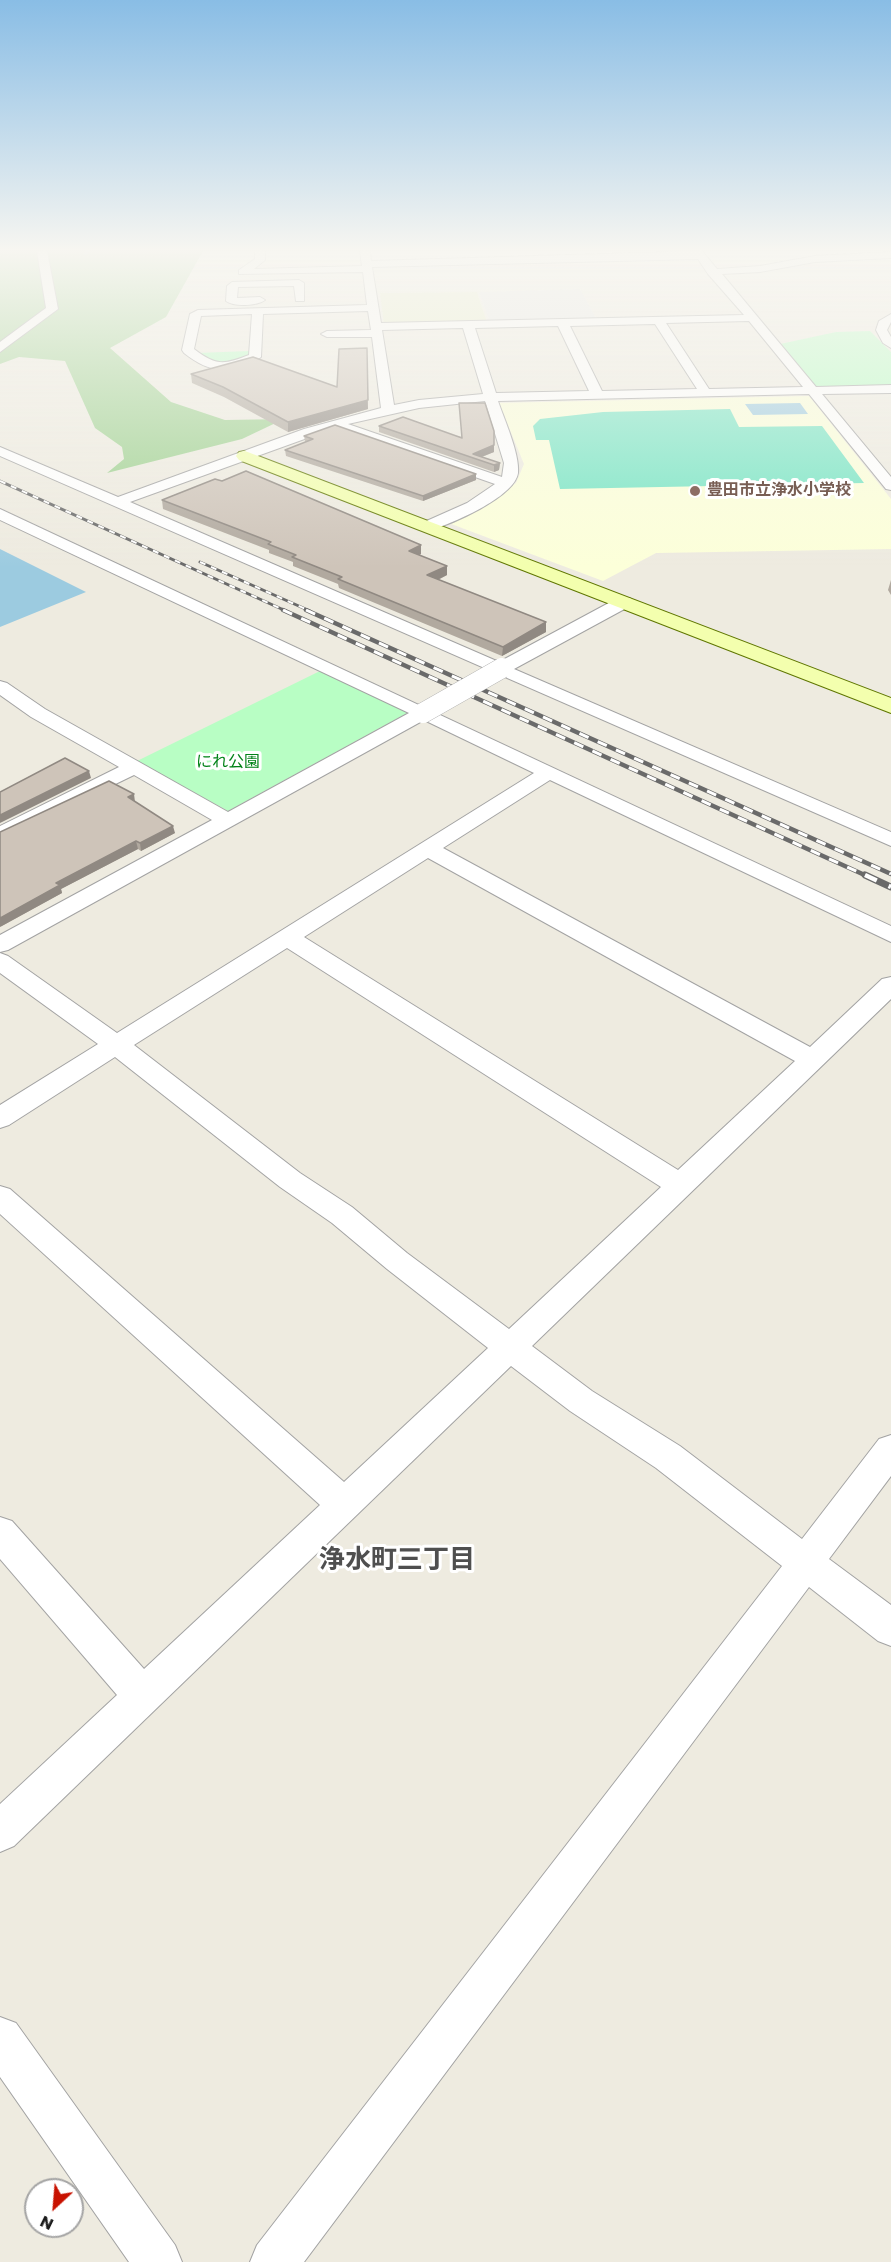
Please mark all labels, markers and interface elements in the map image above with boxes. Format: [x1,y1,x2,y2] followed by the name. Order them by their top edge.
[707,481,851,501] place label: 豊田市立浄水小学校
[688,484,702,498] marker: 豊田市立浄水小学校
[196,753,260,773] park label: にれ公園
[319,1545,475,1577] district label: 浄水町三丁目
[24,2178,84,2238] north arrow
[36,2210,57,2236] text: N

